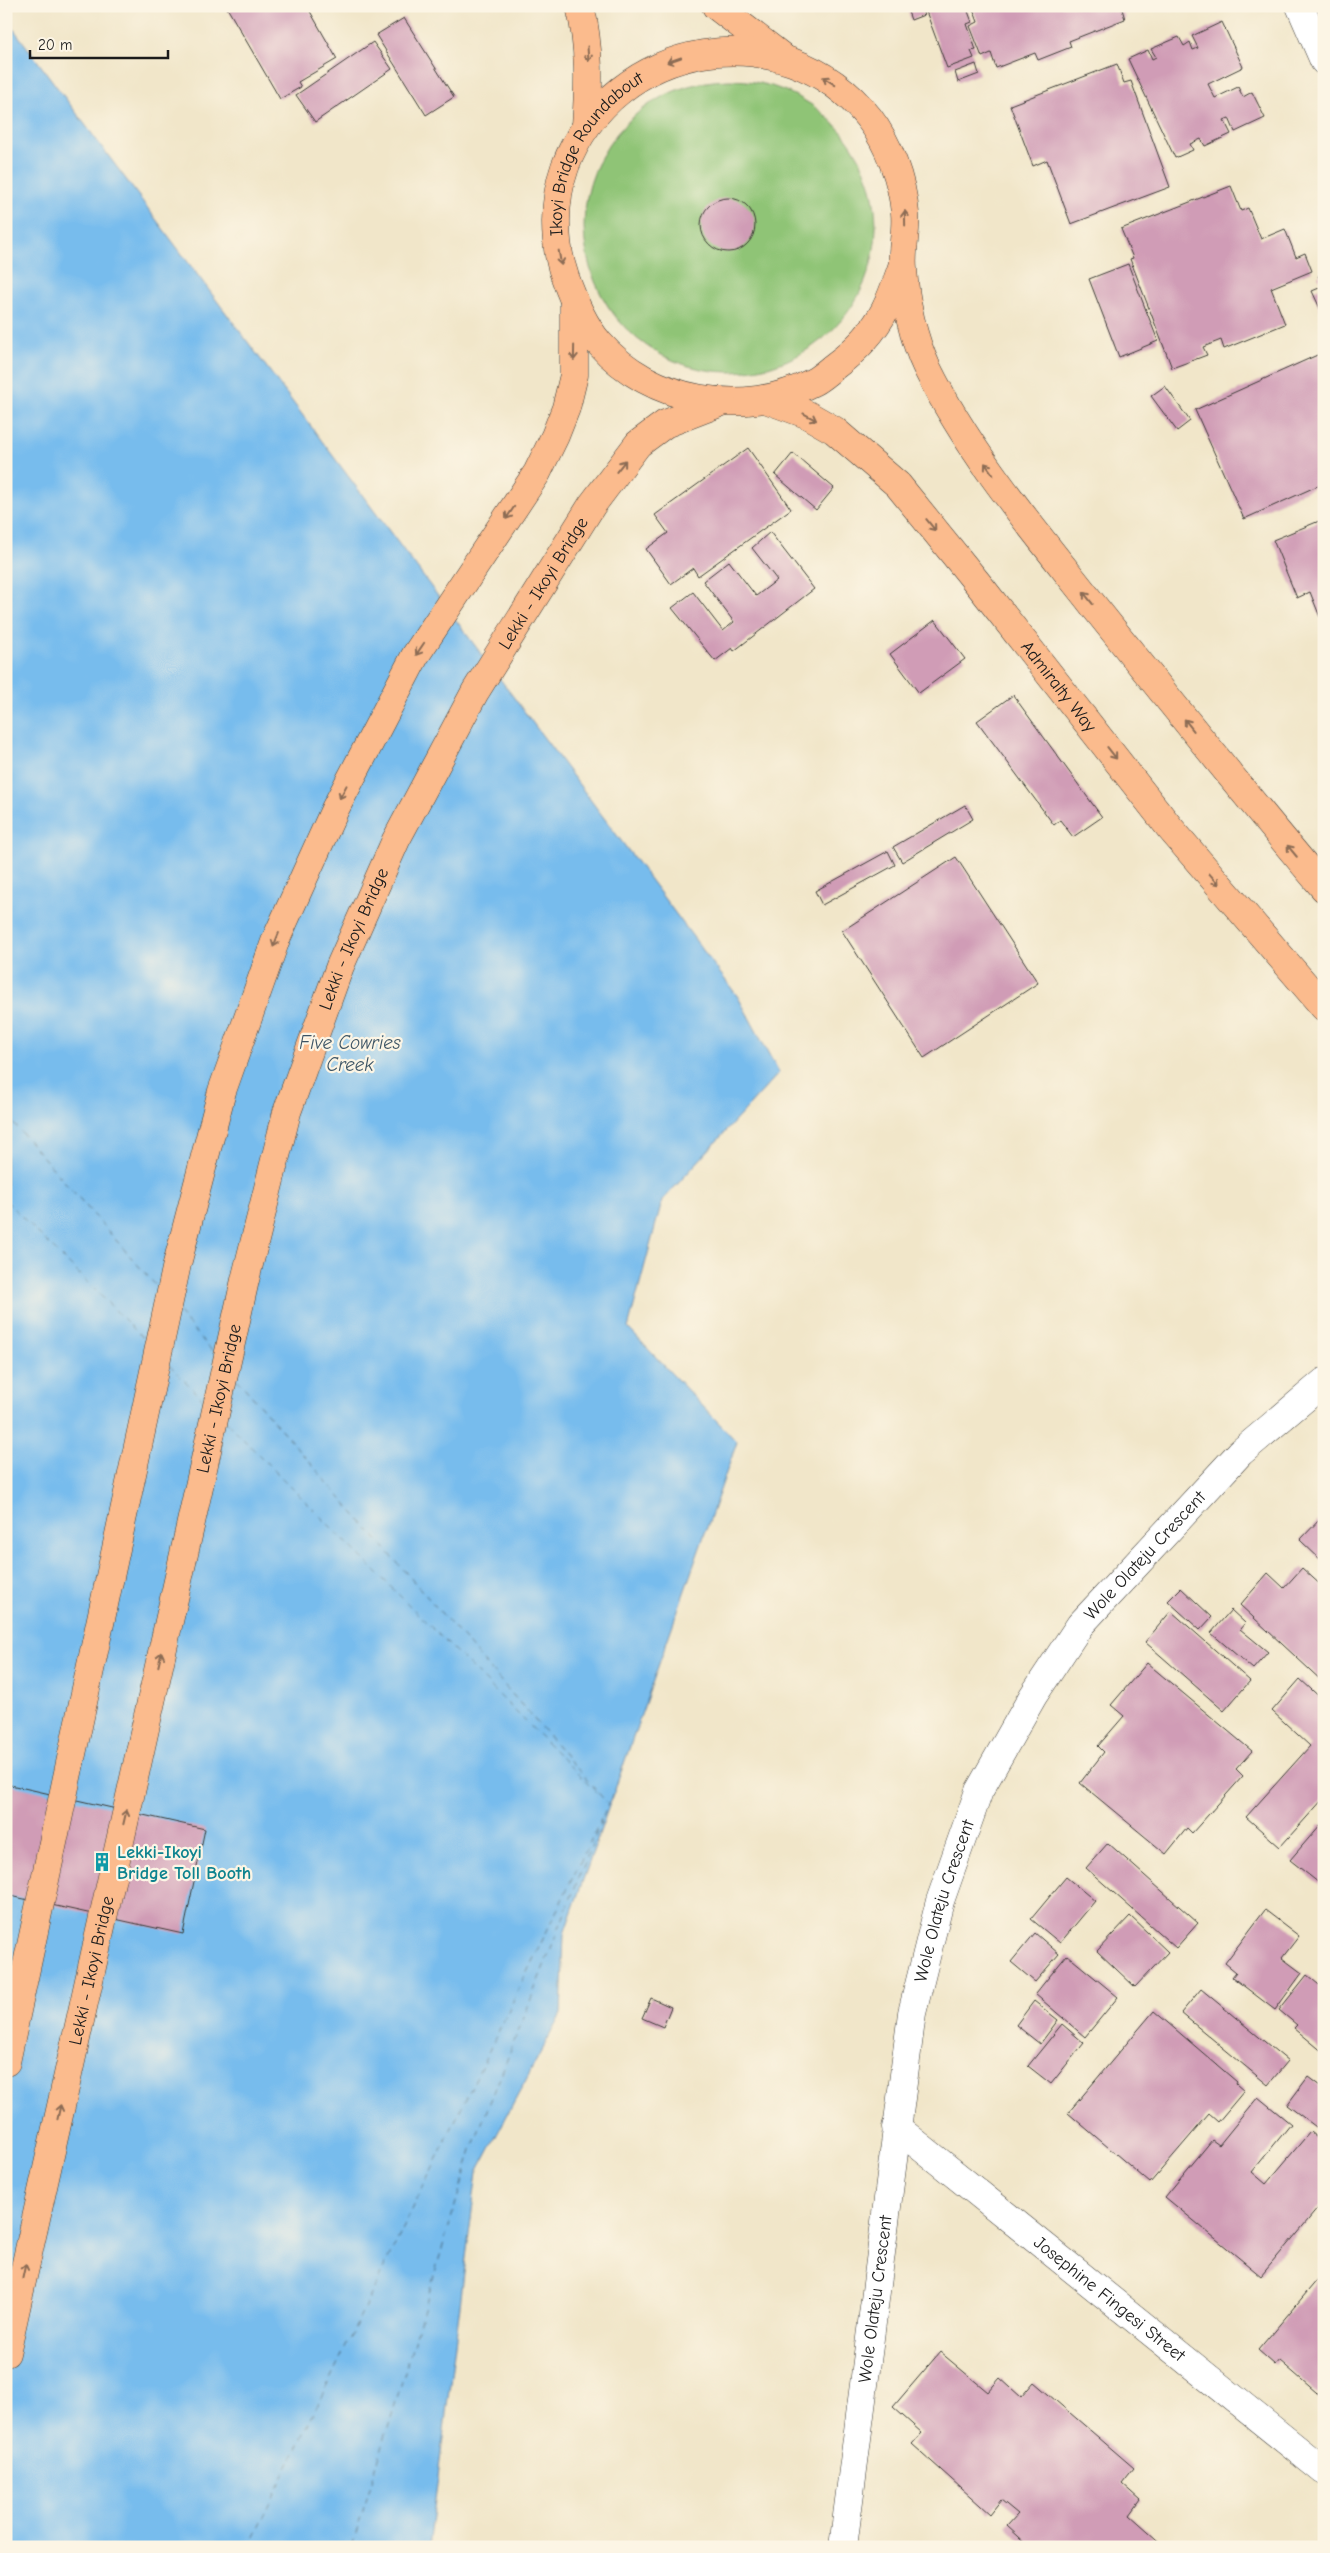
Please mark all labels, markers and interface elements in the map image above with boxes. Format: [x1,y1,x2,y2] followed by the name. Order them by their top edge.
[30,28,168,60] scale bar
[38,36,72,54] text: 20 m
[583,46,592,62] one-way arrow
[666,56,682,66] one-way arrow
[545,67,648,237] street label: Ikoyi Bridge Roundabout
[822,76,836,86] one-way arrow
[900,210,910,226] one-way arrow
[555,250,565,266] one-way arrow
[569,344,579,361] one-way arrow
[803,412,818,422] one-way arrow
[615,460,626,473] one-way arrow
[984,462,994,476] one-way arrow
[505,506,515,520] one-way arrow
[494,513,592,653] street label: Lekki - Ikoyi Bridge
[925,518,936,531] one-way arrow
[1082,592,1093,605] one-way arrow
[1017,637,1102,737] street label: Admiralty Way
[414,641,424,655] one-way arrow
[1184,718,1194,732] one-way arrow
[1106,746,1117,759] one-way arrow
[338,784,347,799] one-way arrow
[1287,844,1298,857] one-way arrow
[314,865,393,1013] street label: Lekki - Ikoyi Bridge
[1208,873,1220,886] one-way arrow
[271,932,280,947] one-way arrow
[299,1032,401,1076] water label: Five Cowries Creek
[192,1322,245,1475] street label: Lekki - Ikoyi Bridge
[1080,1486,1210,1624] street label: Wole Olateju Crescent
[156,1651,165,1667] one-way arrow
[121,1810,130,1826] one-way arrow
[910,1816,979,1984] street label: Wole Olateju Crescent
[117,1842,251,1884] place label: Lekki-Ikoyi Bridge Toll Booth
[91,1851,113,1873] building icon: Lekki-Ikoyi Bridge Toll Booth
[64,1894,118,2047] street label: Lekki - Ikoyi Bridge
[55,2105,64,2121] one-way arrow
[854,2213,896,2384] street label: Wole Olateju Crescent
[1030,2232,1190,2366] street label: Josephine Fingesi Street
[20,2264,29,2280] one-way arrow

